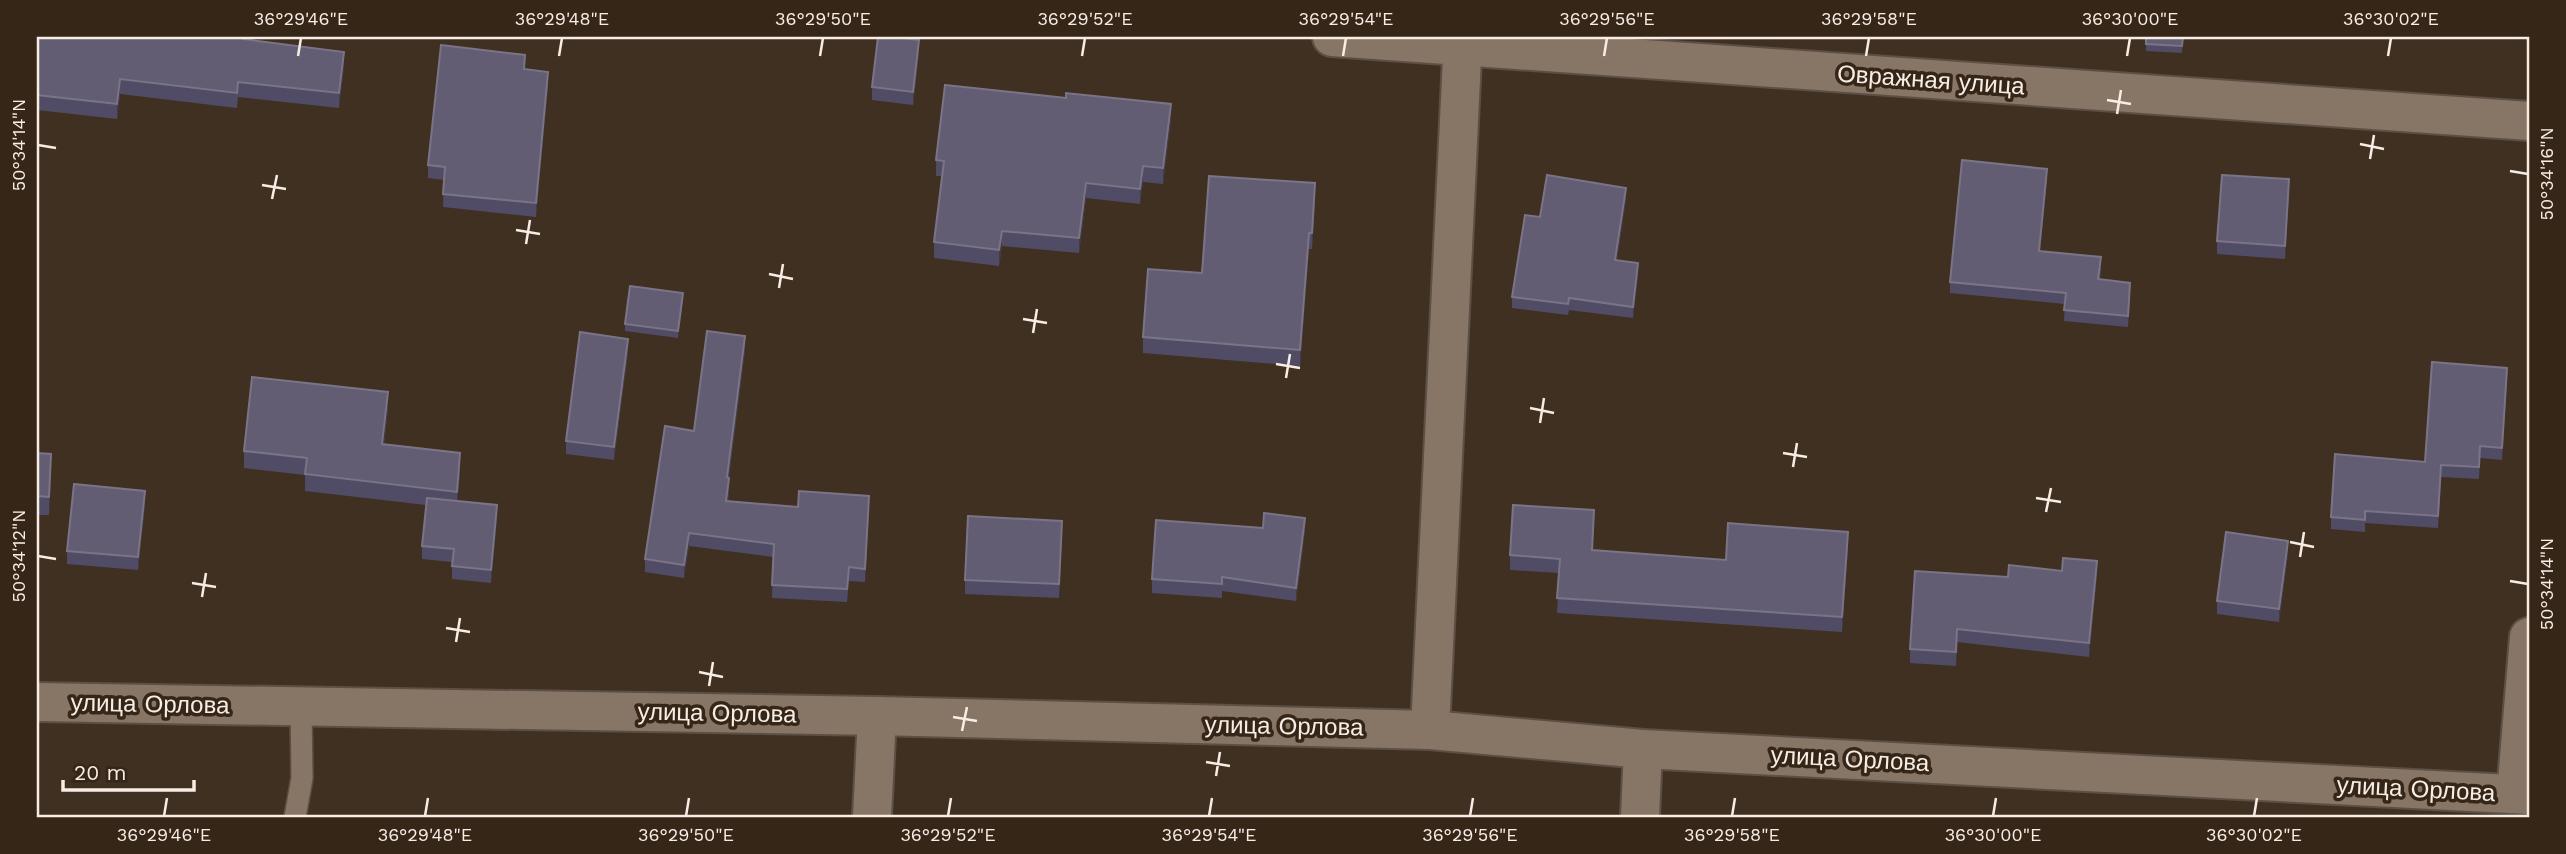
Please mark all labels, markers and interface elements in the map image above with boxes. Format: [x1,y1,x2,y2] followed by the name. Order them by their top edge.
[254,8,348,29] text: 36°29'46"E
[515,8,609,29] text: 36°29'48"E
[775,8,871,29] text: 36°29'50"E
[1037,8,1133,29] text: 36°29'52"E
[1299,8,1393,29] text: 36°29'54"E
[1559,8,1655,29] text: 36°29'56"E
[1821,8,1917,29] text: 36°29'58"E
[2082,8,2178,29] text: 36°30'00"E
[2343,8,2439,29] text: 36°30'02"E
[1836,59,2026,101] street label: Овражная улица
[8,99,29,191] text: 50°34'14"N
[2536,127,2557,221] text: 50°34'16"N
[8,510,29,602] text: 50°34'12"N
[2536,538,2557,630] text: 50°34'14"N
[70,689,230,719] street label: улица Орлова
[637,698,797,728] street label: улица Орлова
[1204,711,1364,741] street label: улица Орлова
[1770,741,1931,777] street label: улица Орлова
[63,749,194,793] scale bar
[74,760,126,785] text: 20 m
[2336,771,2497,807] street label: улица Орлова
[117,824,211,845] text: 36°29'46"E
[378,824,472,845] text: 36°29'48"E
[638,824,734,845] text: 36°29'50"E
[900,824,996,845] text: 36°29'52"E
[1162,824,1256,845] text: 36°29'54"E
[1422,824,1518,845] text: 36°29'56"E
[1684,824,1780,845] text: 36°29'58"E
[1945,824,2041,845] text: 36°30'00"E
[2206,824,2302,845] text: 36°30'02"E

